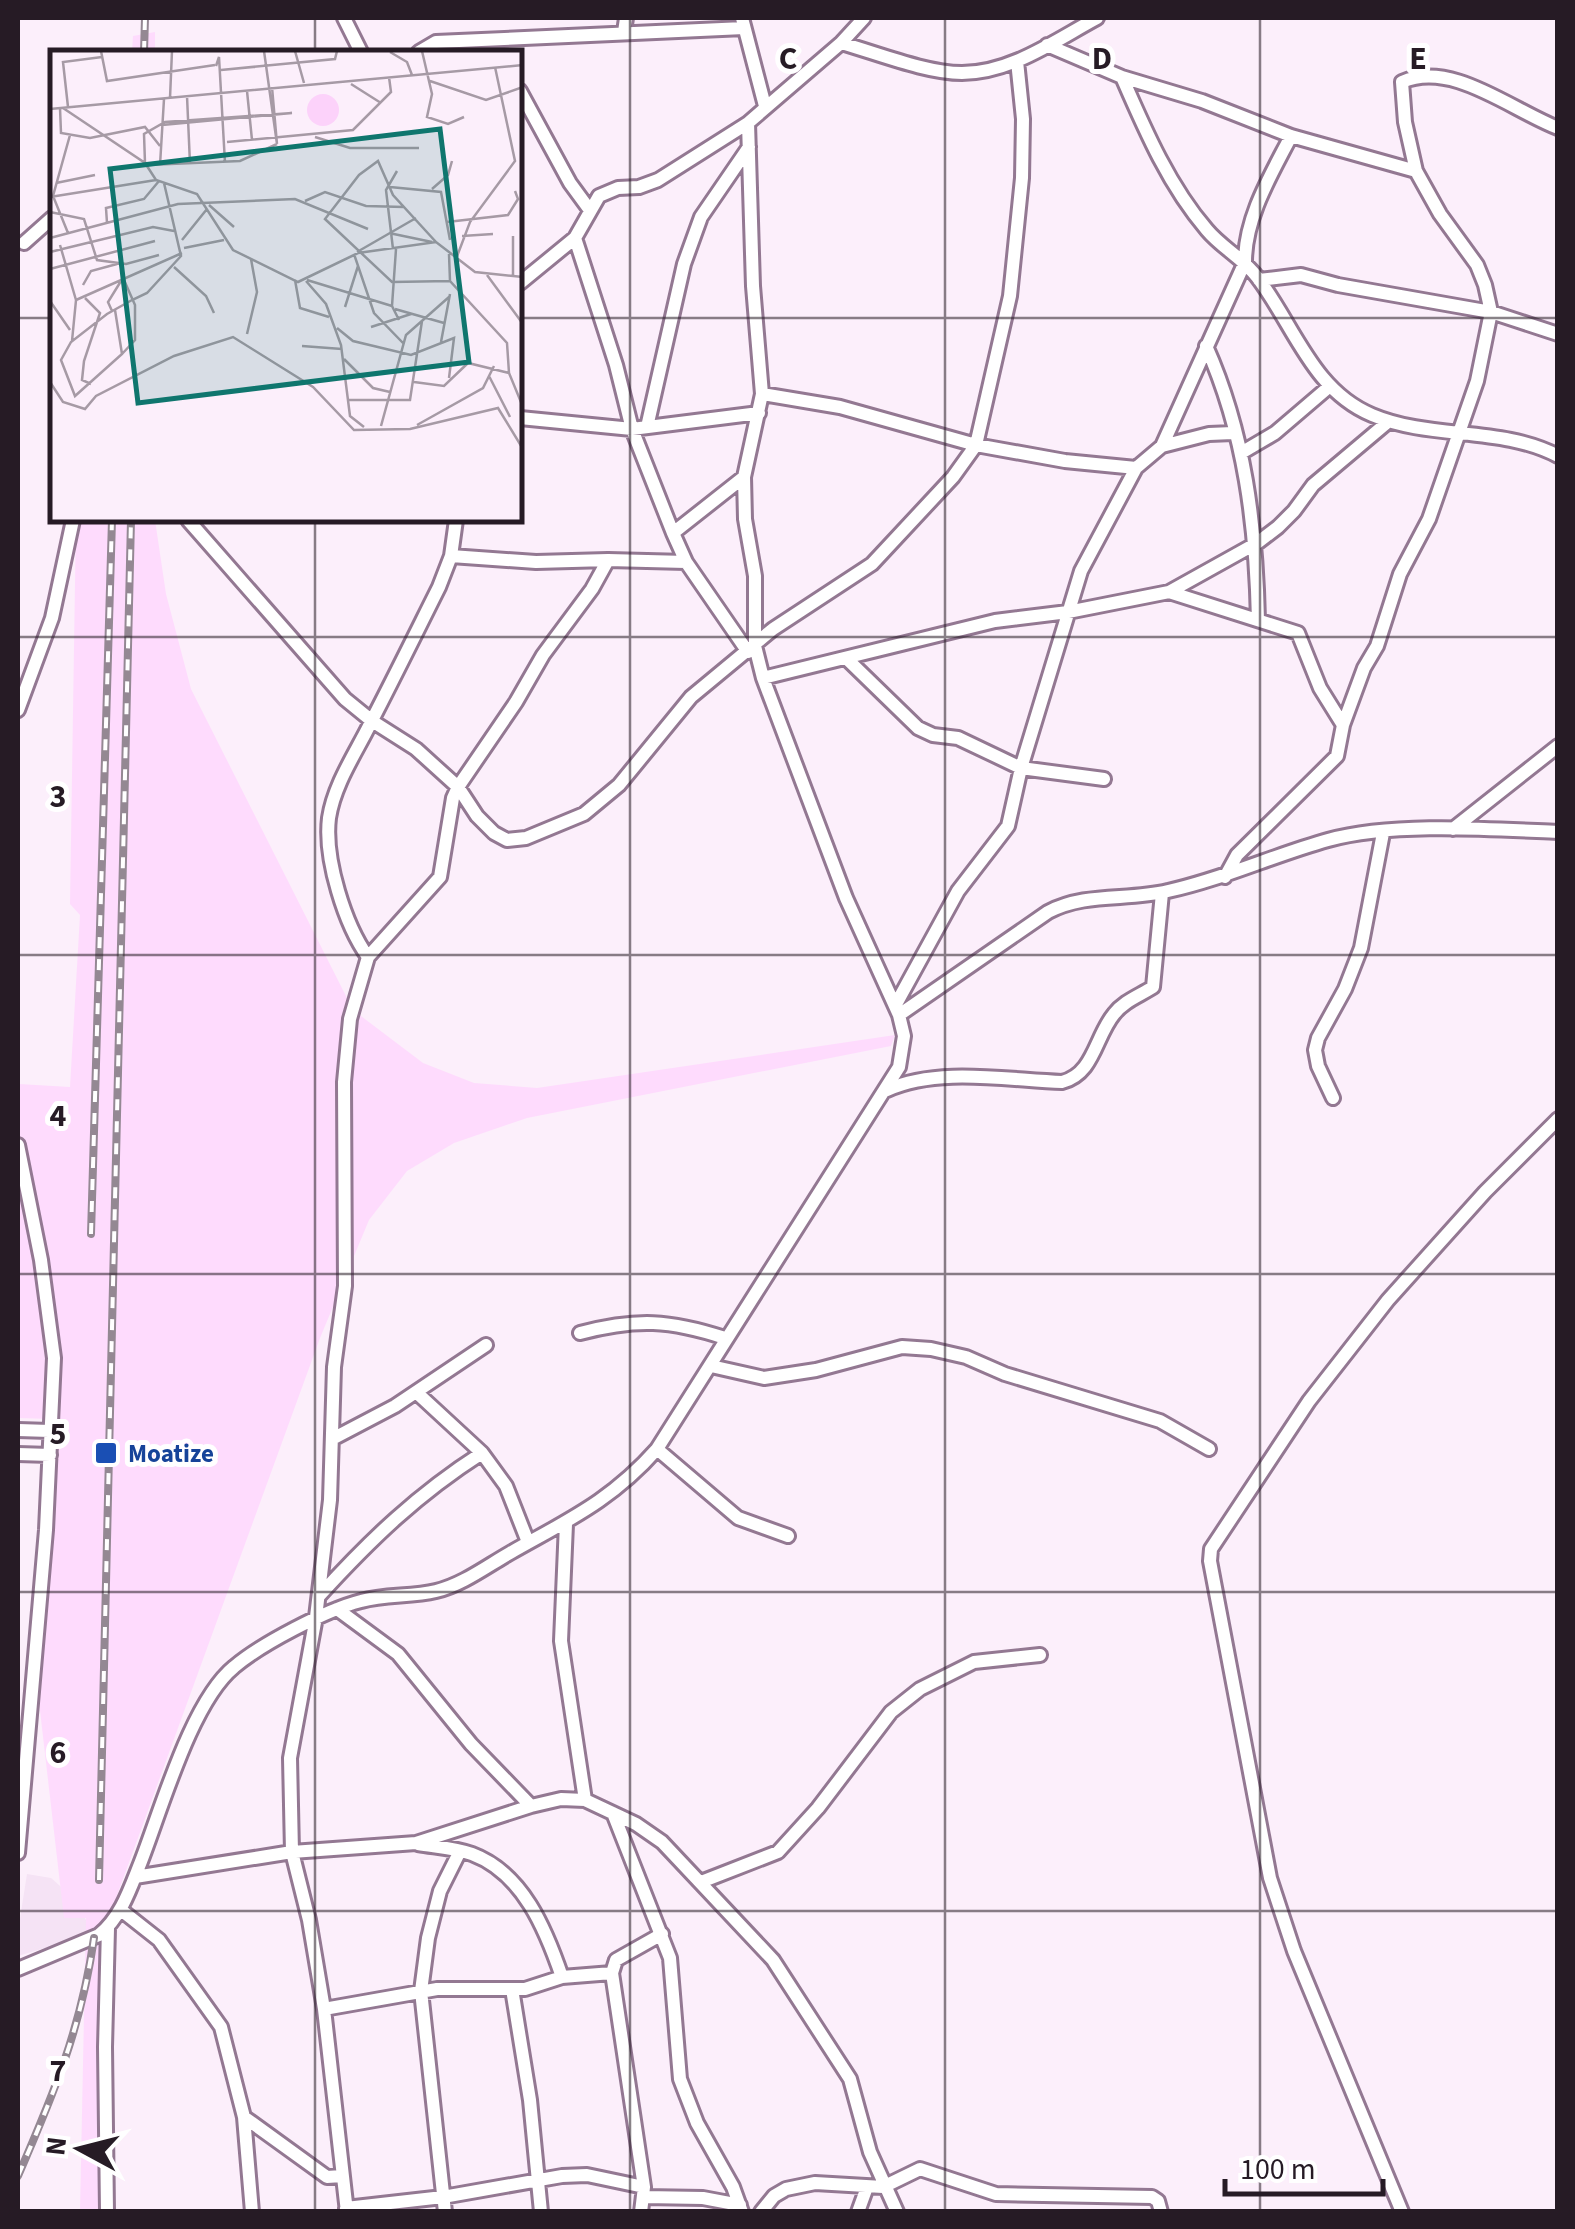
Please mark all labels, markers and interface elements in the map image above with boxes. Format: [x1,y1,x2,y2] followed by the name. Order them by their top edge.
[779,36,797,82] text: C
[1092,36,1112,82] text: D
[1409,36,1427,82] text: E
[50,50,522,522] inset map
[50,774,66,820] text: 3
[50,1093,67,1139] text: 4
[50,1411,66,1457] text: 5
[128,1436,214,1472] place label: Moatize
[93,1440,119,1466] marker: Moatize
[50,1730,66,1776] text: 6
[50,2048,66,2094] text: 7
[30,2099,130,2199] north arrow
[35,2134,77,2158] text: N
[1225,2134,1382,2196] scale bar
[1240,2148,1316,2191] text: 100 m

